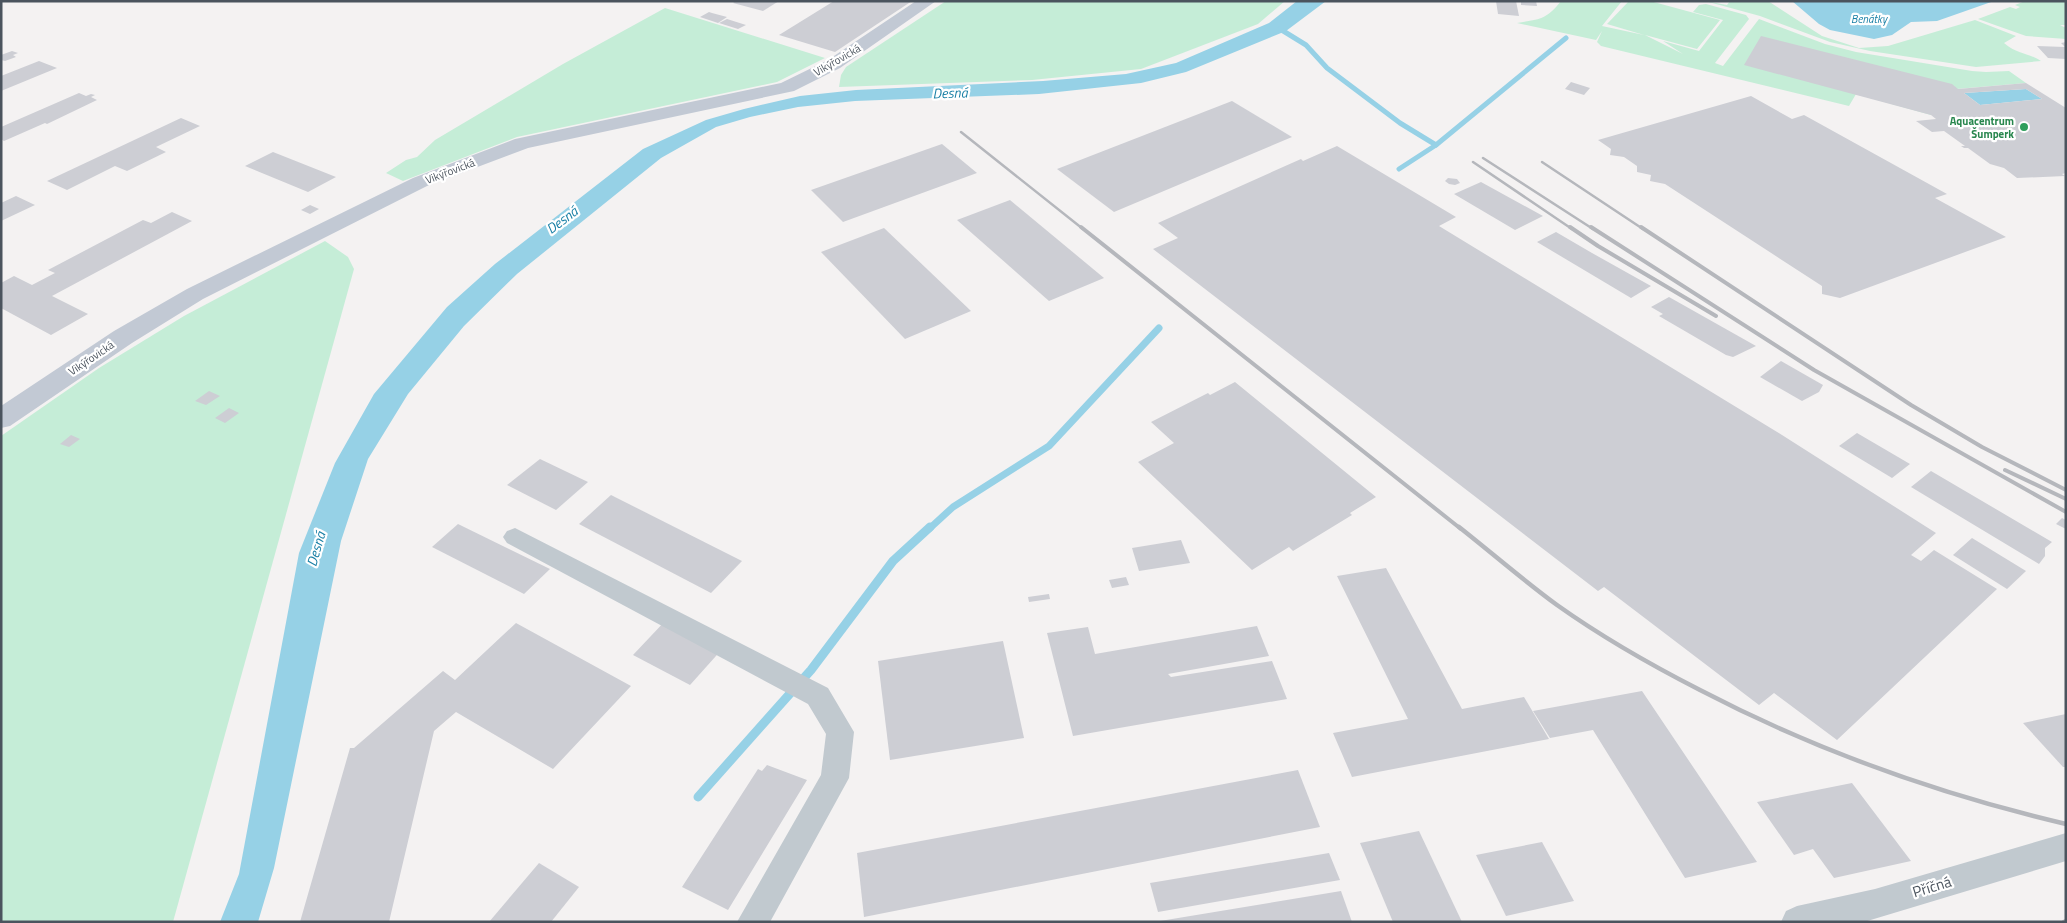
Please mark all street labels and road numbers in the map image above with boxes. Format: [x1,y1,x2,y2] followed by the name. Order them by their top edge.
[810,40,864,80] street label: Vikýřovická
[423,154,478,188] street label: Vikýřovická
[65,337,117,379] street label: Vikýřovická
[1910,870,1955,903] street label: Příčná

